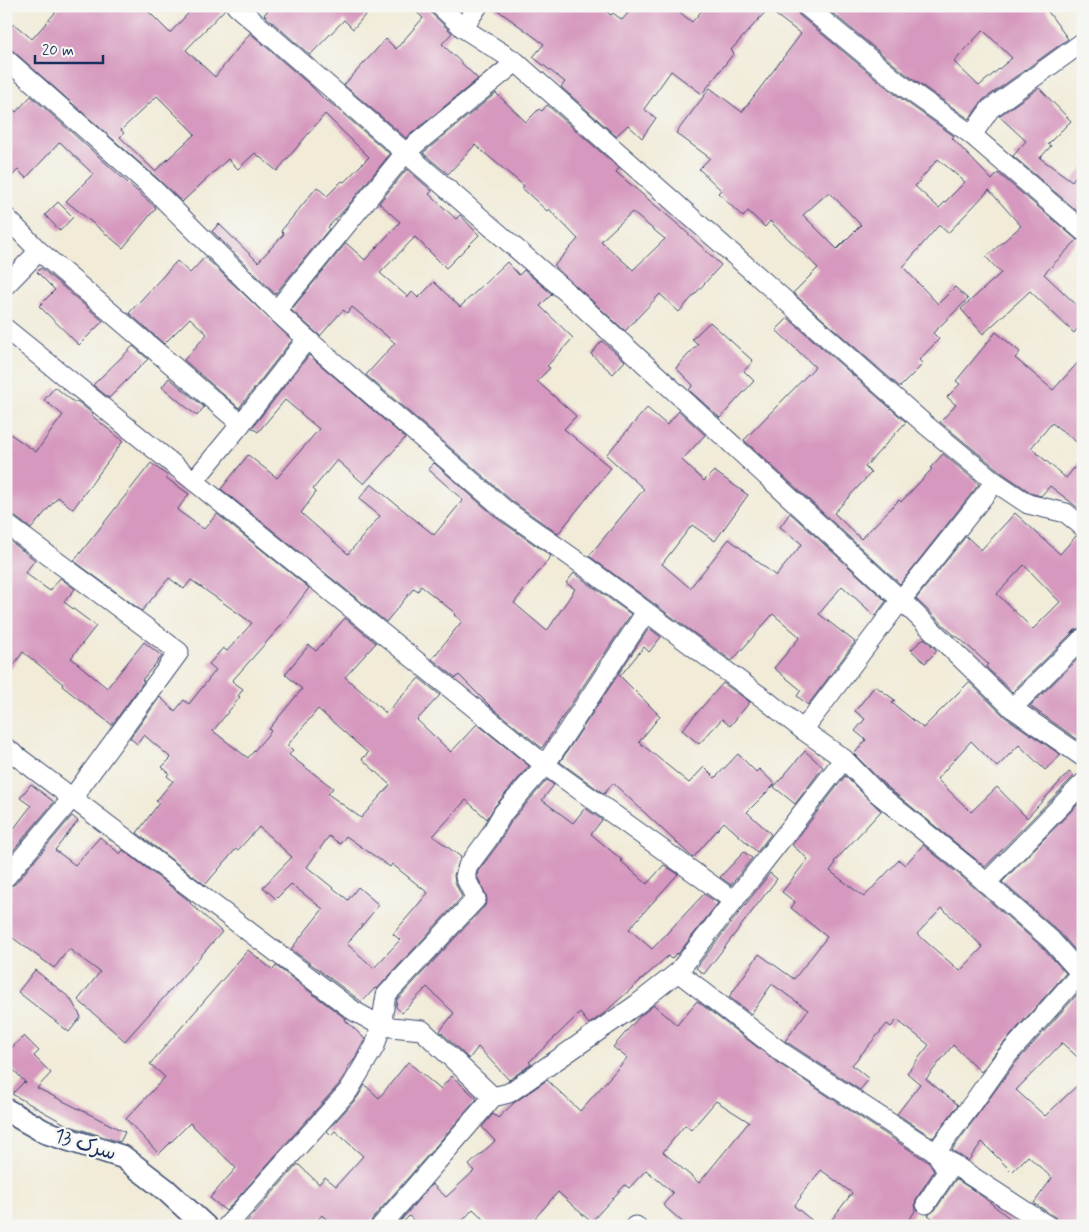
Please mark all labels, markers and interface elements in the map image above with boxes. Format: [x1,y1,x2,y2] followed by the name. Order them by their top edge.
[35,32,102,64] scale bar
[42,41,74,61] text: 20 m
[50,1122,120,1168] street label: سرک 13

